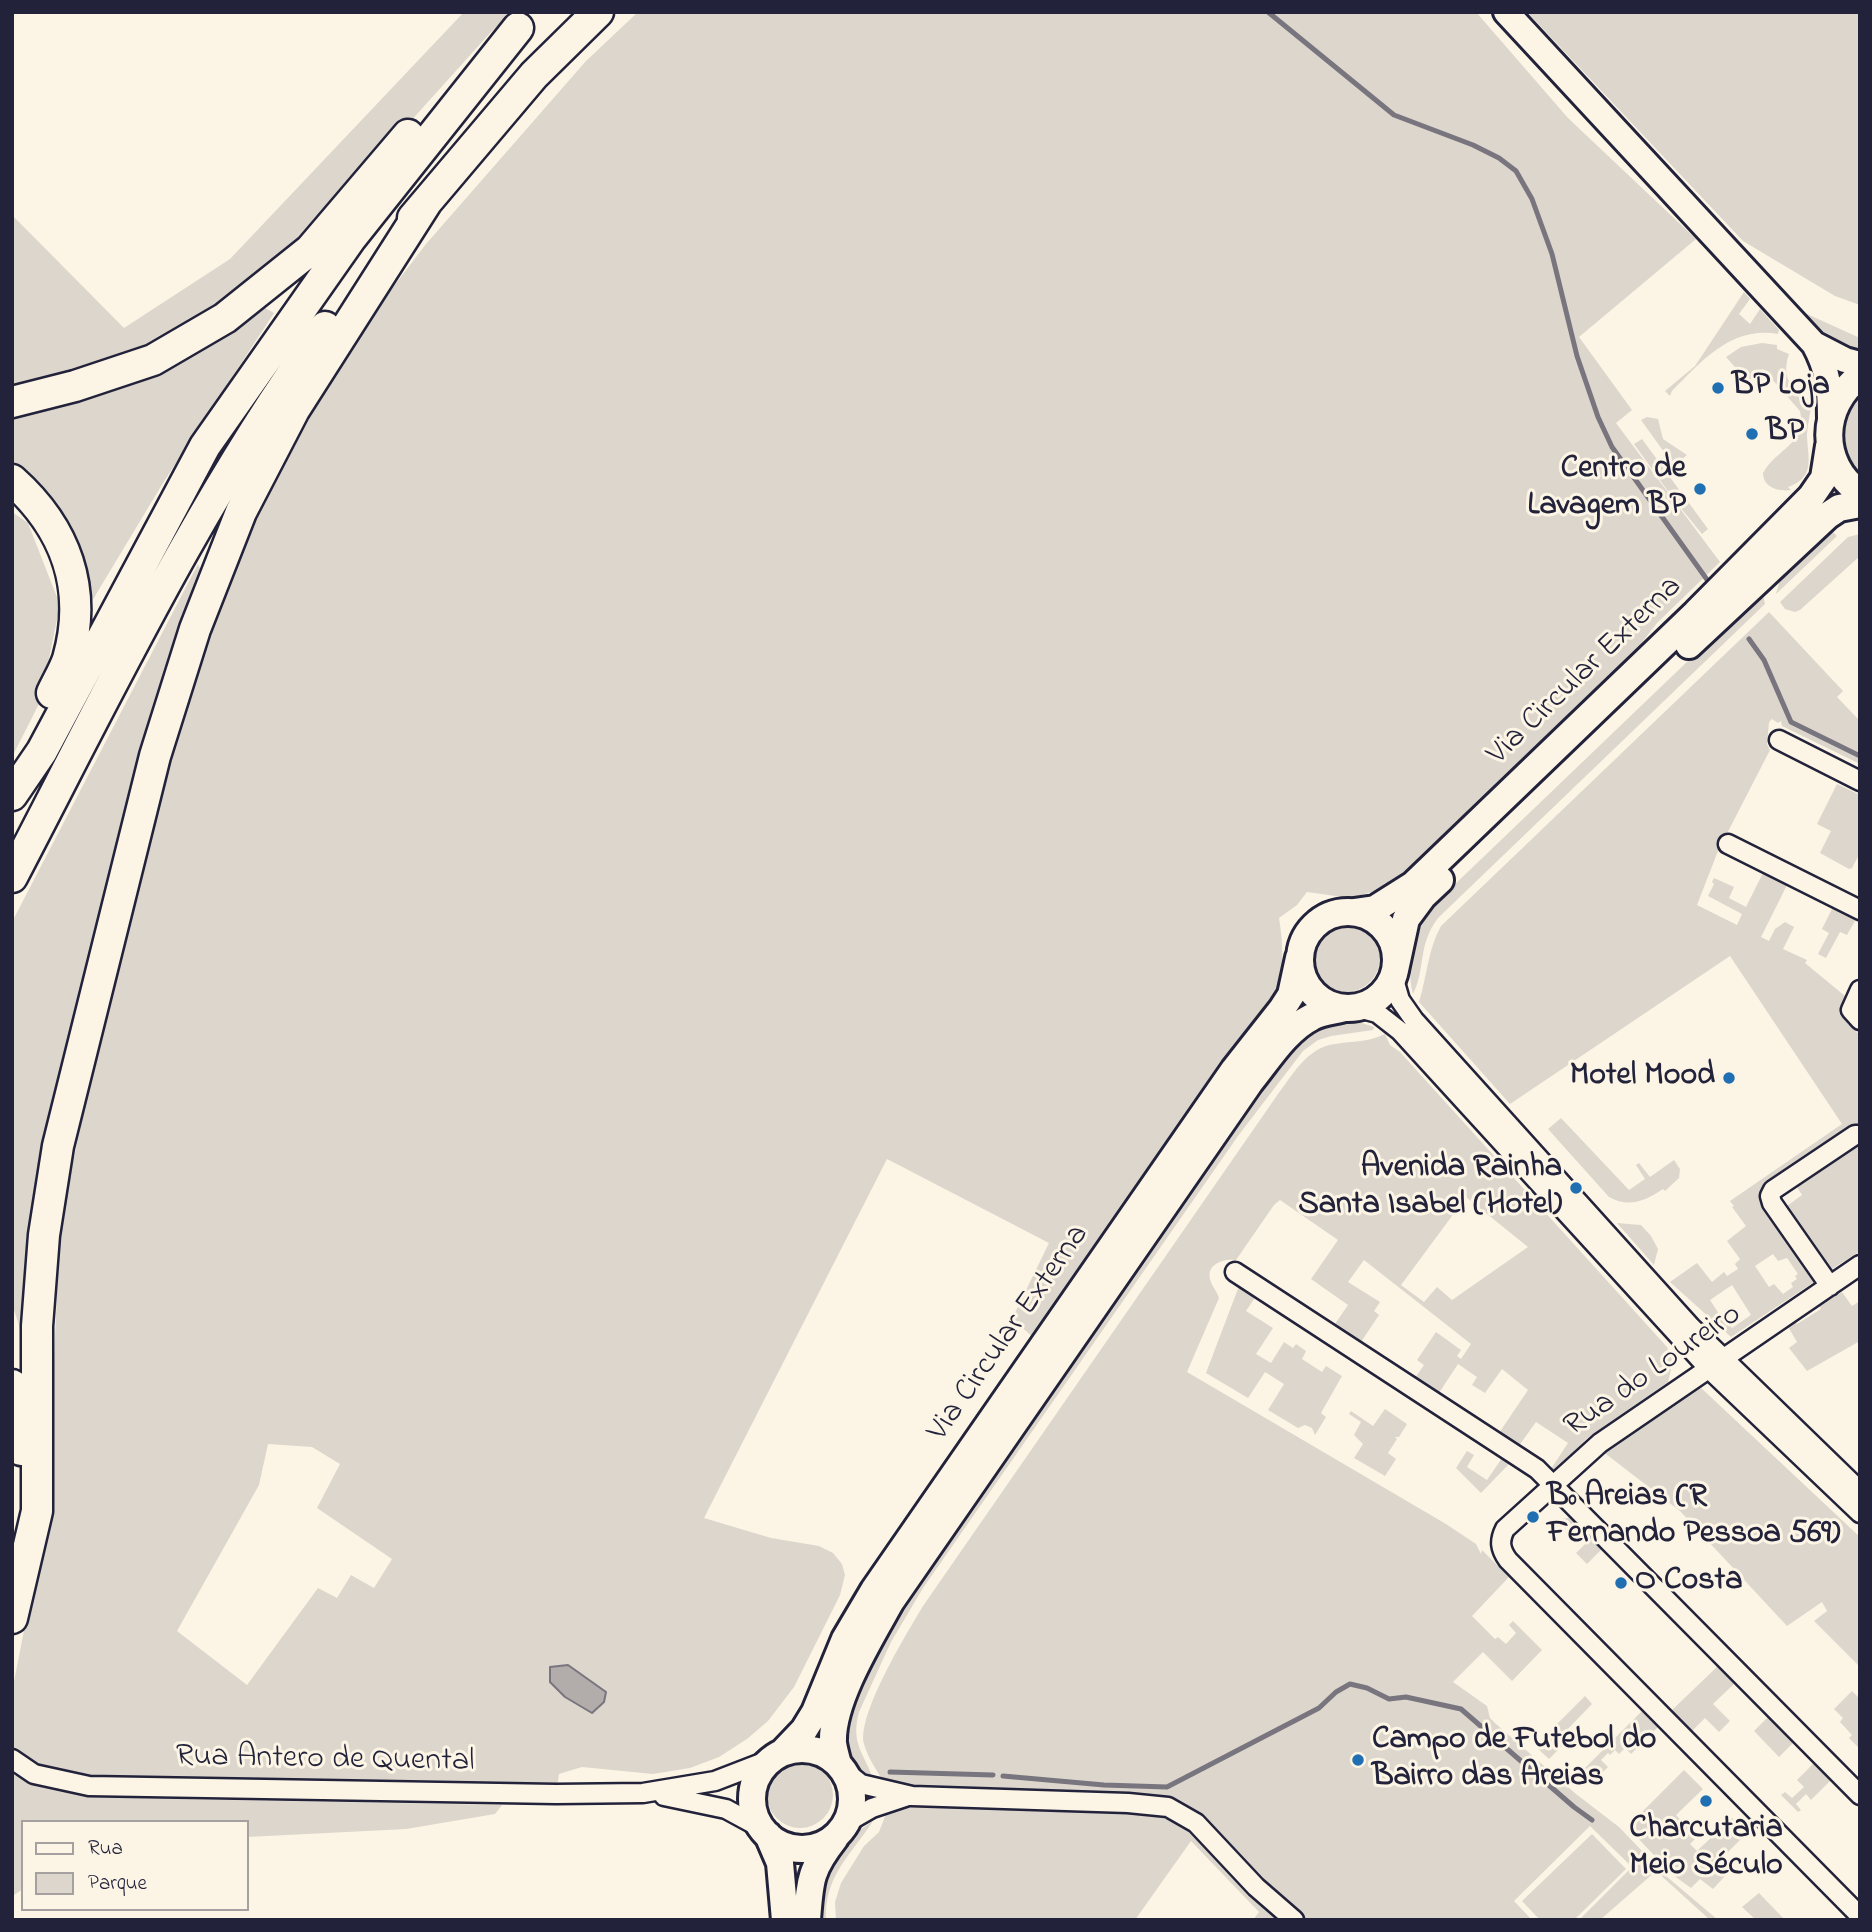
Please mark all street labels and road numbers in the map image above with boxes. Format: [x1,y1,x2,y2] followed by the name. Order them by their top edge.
[1481,569,1691,775] street label: Via Circular Externa
[921,1218,1099,1450] street label: Via Circular Externa
[1558,1297,1750,1447] street label: Rua do Loureiro
[175,1739,475,1783] street label: Rua Antero de Quental

